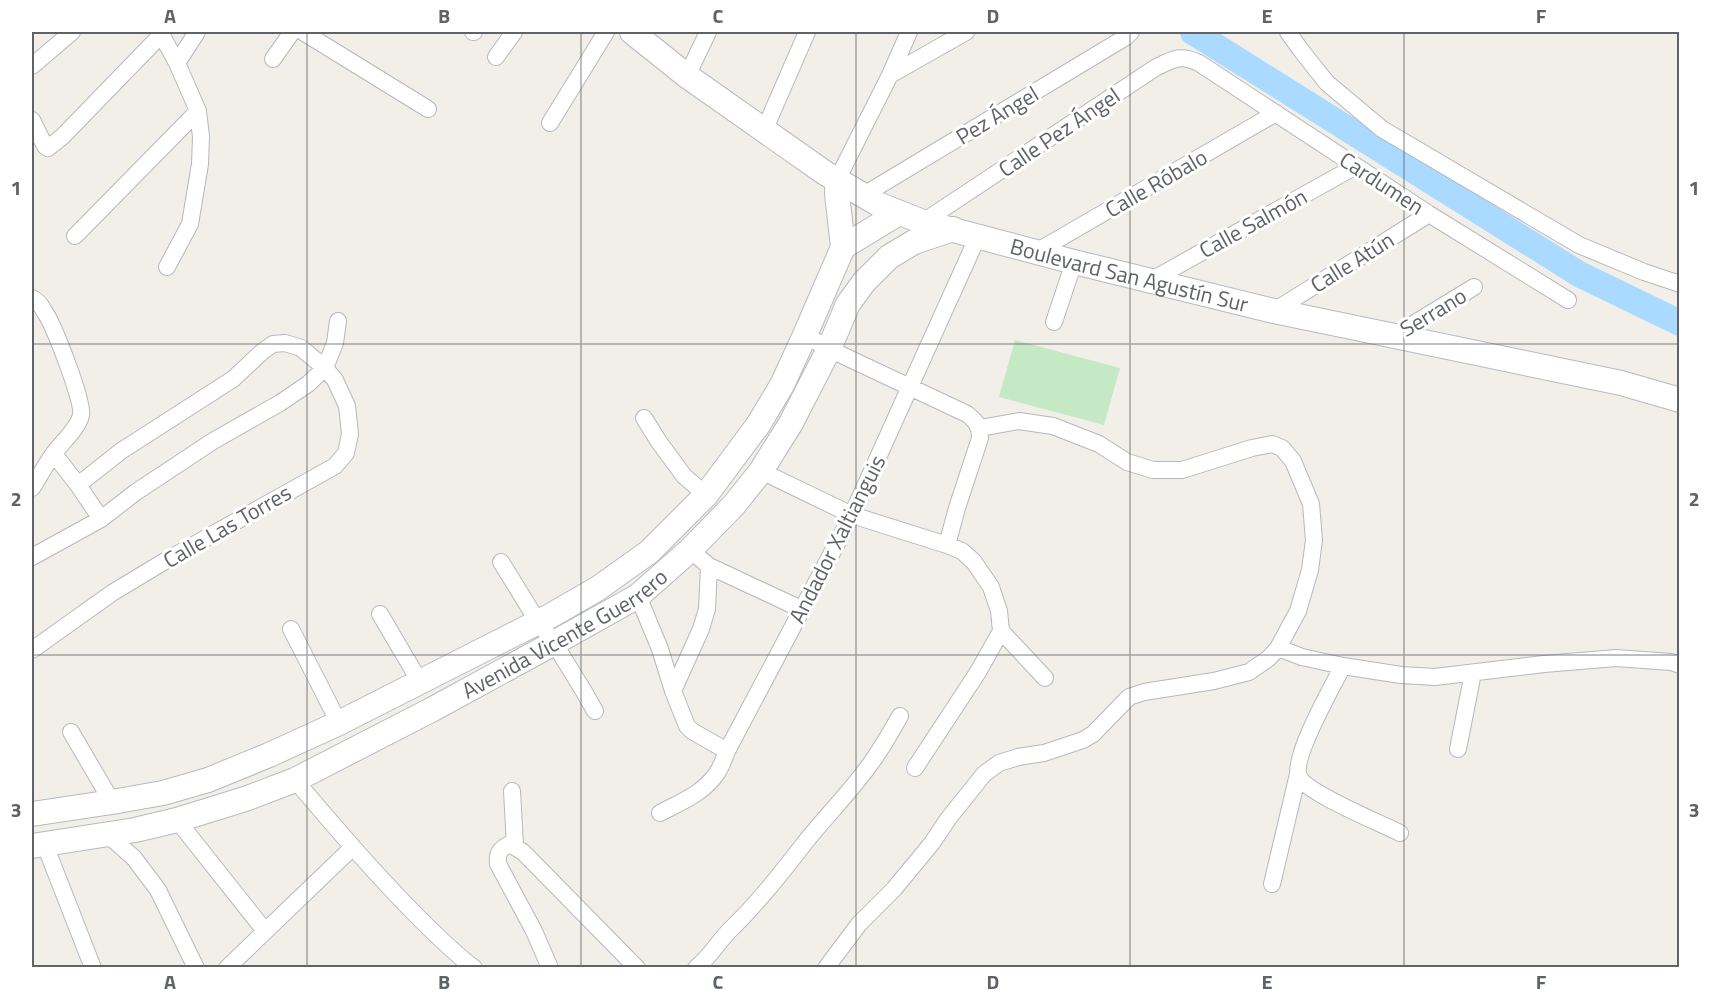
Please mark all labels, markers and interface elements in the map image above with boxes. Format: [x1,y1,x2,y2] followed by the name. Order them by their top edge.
[164,0,176,31] text: A
[438,0,450,31] text: B
[713,0,724,31] text: C
[987,0,999,31] text: D
[1261,0,1273,31] text: E
[1536,0,1547,31] text: F
[949,77,1045,153] street label: Pez Ángel
[991,79,1127,185] street label: Calle Pez Ángel
[1098,140,1214,226] street label: Calle Róbalo
[1333,143,1431,223] street label: Cardumen
[10,172,22,203] text: 1
[1688,172,1700,203] text: 1
[1193,179,1313,267] street label: Calle Salmón
[1304,223,1400,301] street label: Calle Atún
[1006,229,1252,321] street label: Boulevard San Agustín Sur
[1393,279,1473,345] street label: Serrano
[780,449,894,629] street label: Andador Xaltianguis
[156,475,298,577] street label: Calle Las Torres
[10,483,22,514] text: 2
[1688,483,1700,514] text: 2
[456,560,675,707] street label: Avenida Vicente Guerrero
[10,794,22,825] text: 3
[1688,794,1700,825] text: 3
[164,966,176,997] text: A
[438,966,450,997] text: B
[713,966,724,997] text: C
[987,966,999,997] text: D
[1261,966,1273,997] text: E
[1536,966,1547,997] text: F

